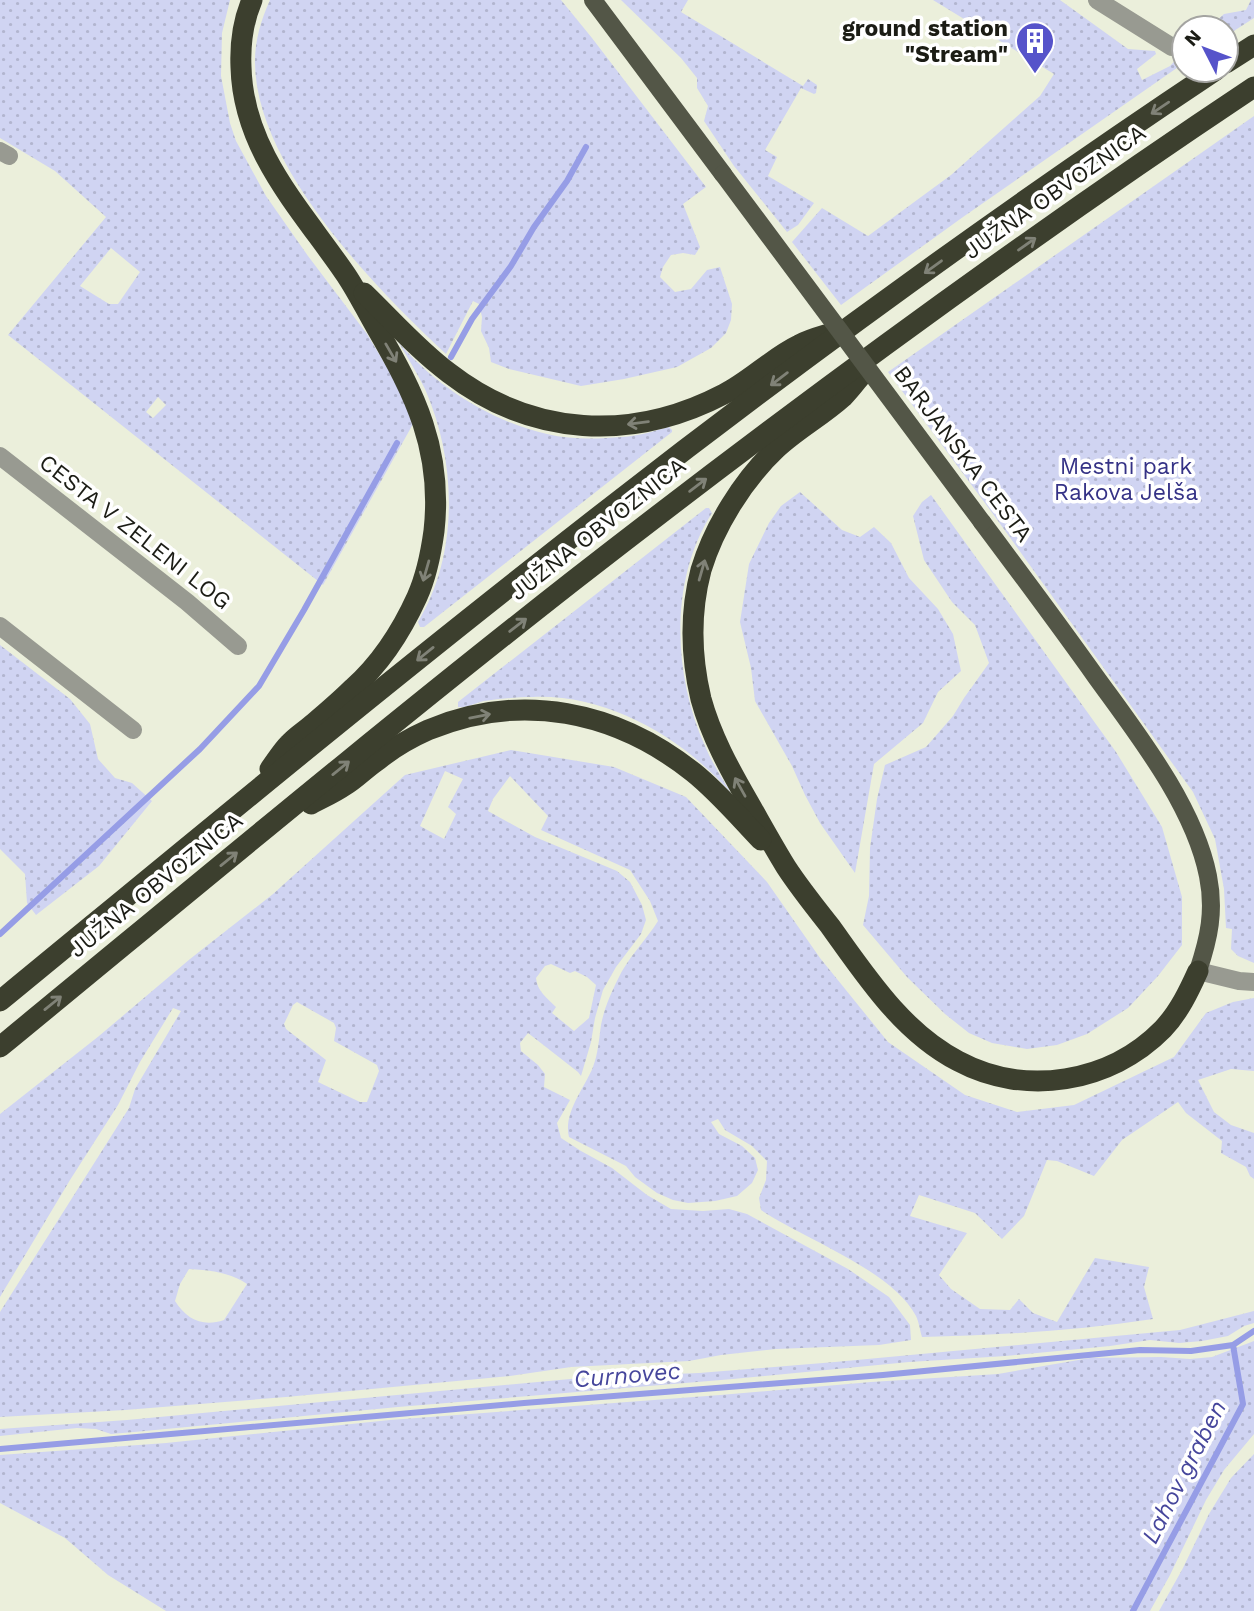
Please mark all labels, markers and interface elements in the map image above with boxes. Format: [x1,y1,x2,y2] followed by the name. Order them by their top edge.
[1170,14,1240,84] north arrow
[842,15,1008,68] place label: ground station "Stream"
[1014,20,1056,75] building icon: ground station "Stream"
[1179,25,1206,51] text: N
[1150,101,1170,115] one-way arrow
[959,119,1151,265] street label: JUŽNA OBVOZNICA
[1017,236,1036,251] one-way arrow
[924,259,943,274] one-way arrow
[384,343,398,363] one-way arrow
[888,361,1038,547] street label: BARJANSKA CESTA
[771,372,789,387] one-way arrow
[627,417,650,430] one-way arrow
[34,449,236,615] street label: CESTA V ZELENI LOG
[505,452,691,606] street label: JUŽNA OBVOZNICA
[1054,453,1198,506] park label: Mestni park Rakova Jelša
[688,478,707,493] one-way arrow
[697,559,710,581] one-way arrow
[418,560,431,582] one-way arrow
[509,617,527,633] one-way arrow
[417,646,435,661] one-way arrow
[468,709,490,722] one-way arrow
[332,760,350,776] one-way arrow
[733,778,747,798] one-way arrow
[64,807,248,963] street label: JUŽNA OBVOZNICA
[219,852,237,867] one-way arrow
[43,996,61,1011] one-way arrow
[573,1356,681,1394] water label: Curnovec
[1136,1396,1232,1548] water label: Lahov graben

